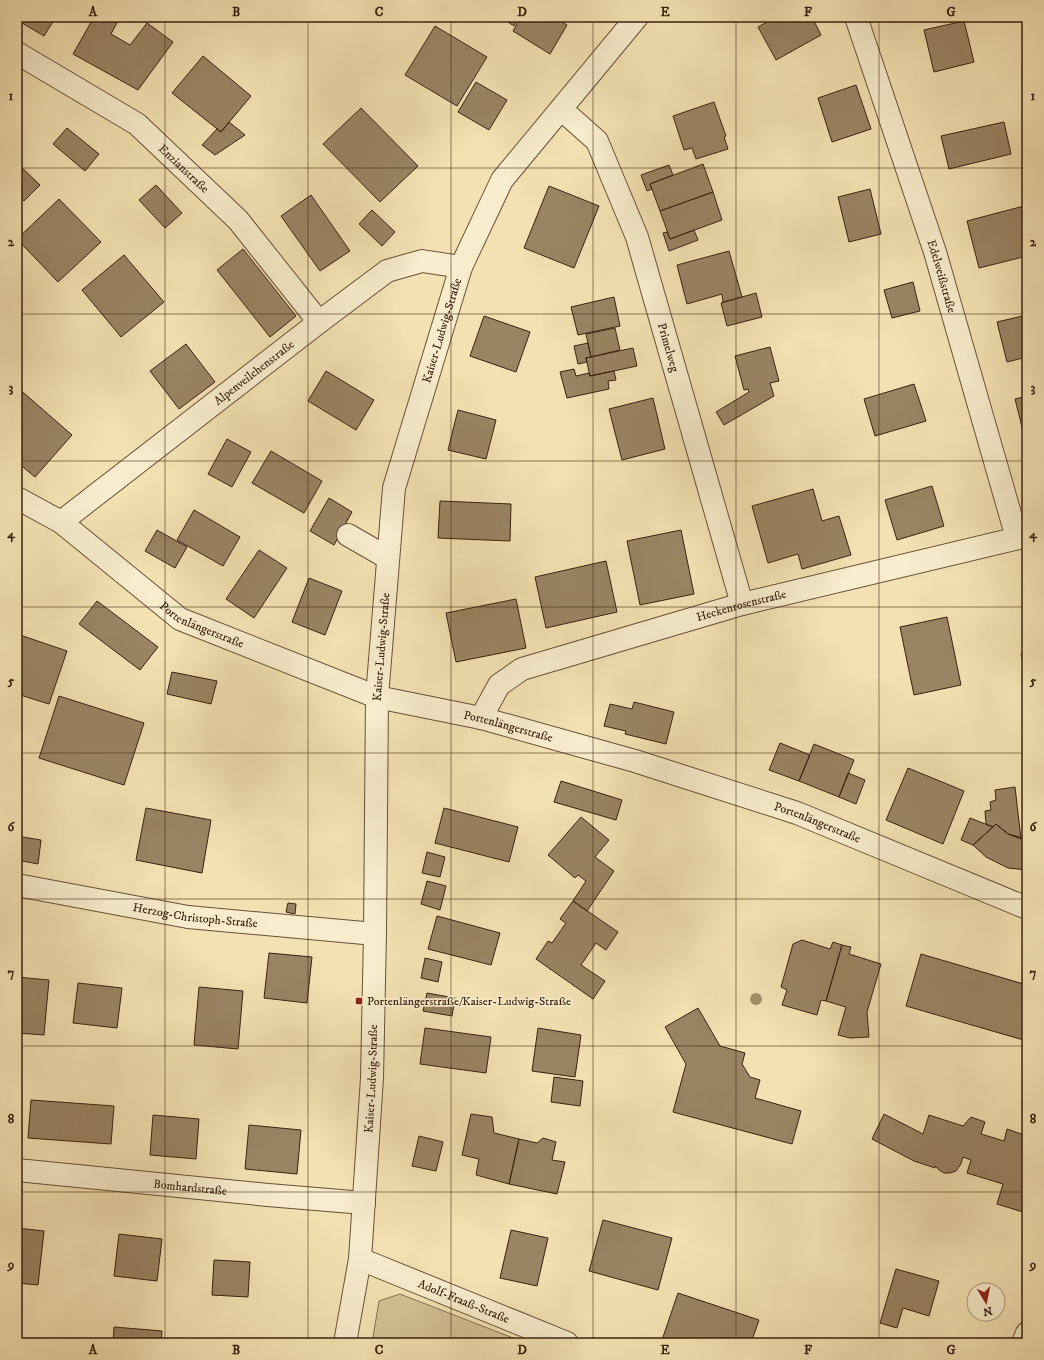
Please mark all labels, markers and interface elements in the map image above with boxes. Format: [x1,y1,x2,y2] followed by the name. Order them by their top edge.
[88,4,98,20] text: A
[232,4,240,20] text: B
[375,4,384,20] text: C
[517,4,527,20] text: D
[660,4,670,20] text: E
[804,4,813,20] text: F
[946,4,956,20] text: G
[9,88,14,104] text: 1
[1031,88,1036,104] text: 1
[155,141,212,196] street label: Enzianstraße
[8,234,15,250] text: 2
[1030,234,1037,250] text: 2
[923,238,959,315] street label: Edelweißstraße
[419,276,465,385] street label: Kaiser-Ludwig-Straße
[654,321,682,374] street label: Primelweg
[211,337,297,409] street label: Alpenveilchenstraße
[9,380,14,396] text: 3
[1031,380,1036,396] text: 3
[6,526,15,543] text: 4
[1028,526,1037,543] text: 4
[695,587,788,625] street label: Heckenrosenstraße
[370,592,393,702] street label: Kaiser-Ludwig-Straße
[157,599,246,652] street label: Portenlängerstraße
[7,673,15,689] text: 5
[1029,673,1037,689] text: 5
[462,708,555,746] street label: Portenlängerstraße
[772,799,863,847] street label: Portenlängerstraße
[8,819,16,835] text: 6
[1030,819,1038,835] text: 6
[132,900,258,931] street label: Herzog-Christoph-Straße
[8,965,15,981] text: 7
[1030,965,1037,981] text: 7
[367,994,571,1009] place label: Portenlängerstraße/Kaiser-Ludwig-Straße
[354,996,364,1006] marker: Portenlängerstraße/Kaiser-Ludwig-Straße
[361,1024,381,1134] street label: Kaiser-Ludwig-Straße
[8,1111,15,1127] text: 8
[1030,1111,1037,1127] text: 8
[153,1177,228,1199] street label: Bomhardstraße
[7,1257,14,1273] text: 9
[1029,1257,1036,1273] text: 9
[416,1276,512,1327] street label: Adolf-Fraaß-Straße
[966,1282,1006,1322] north arrow
[982,1303,993,1319] text: N
[88,1342,98,1358] text: A
[232,1342,240,1358] text: B
[375,1342,384,1358] text: C
[517,1342,527,1358] text: D
[660,1342,670,1358] text: E
[804,1342,813,1358] text: F
[946,1342,956,1358] text: G

